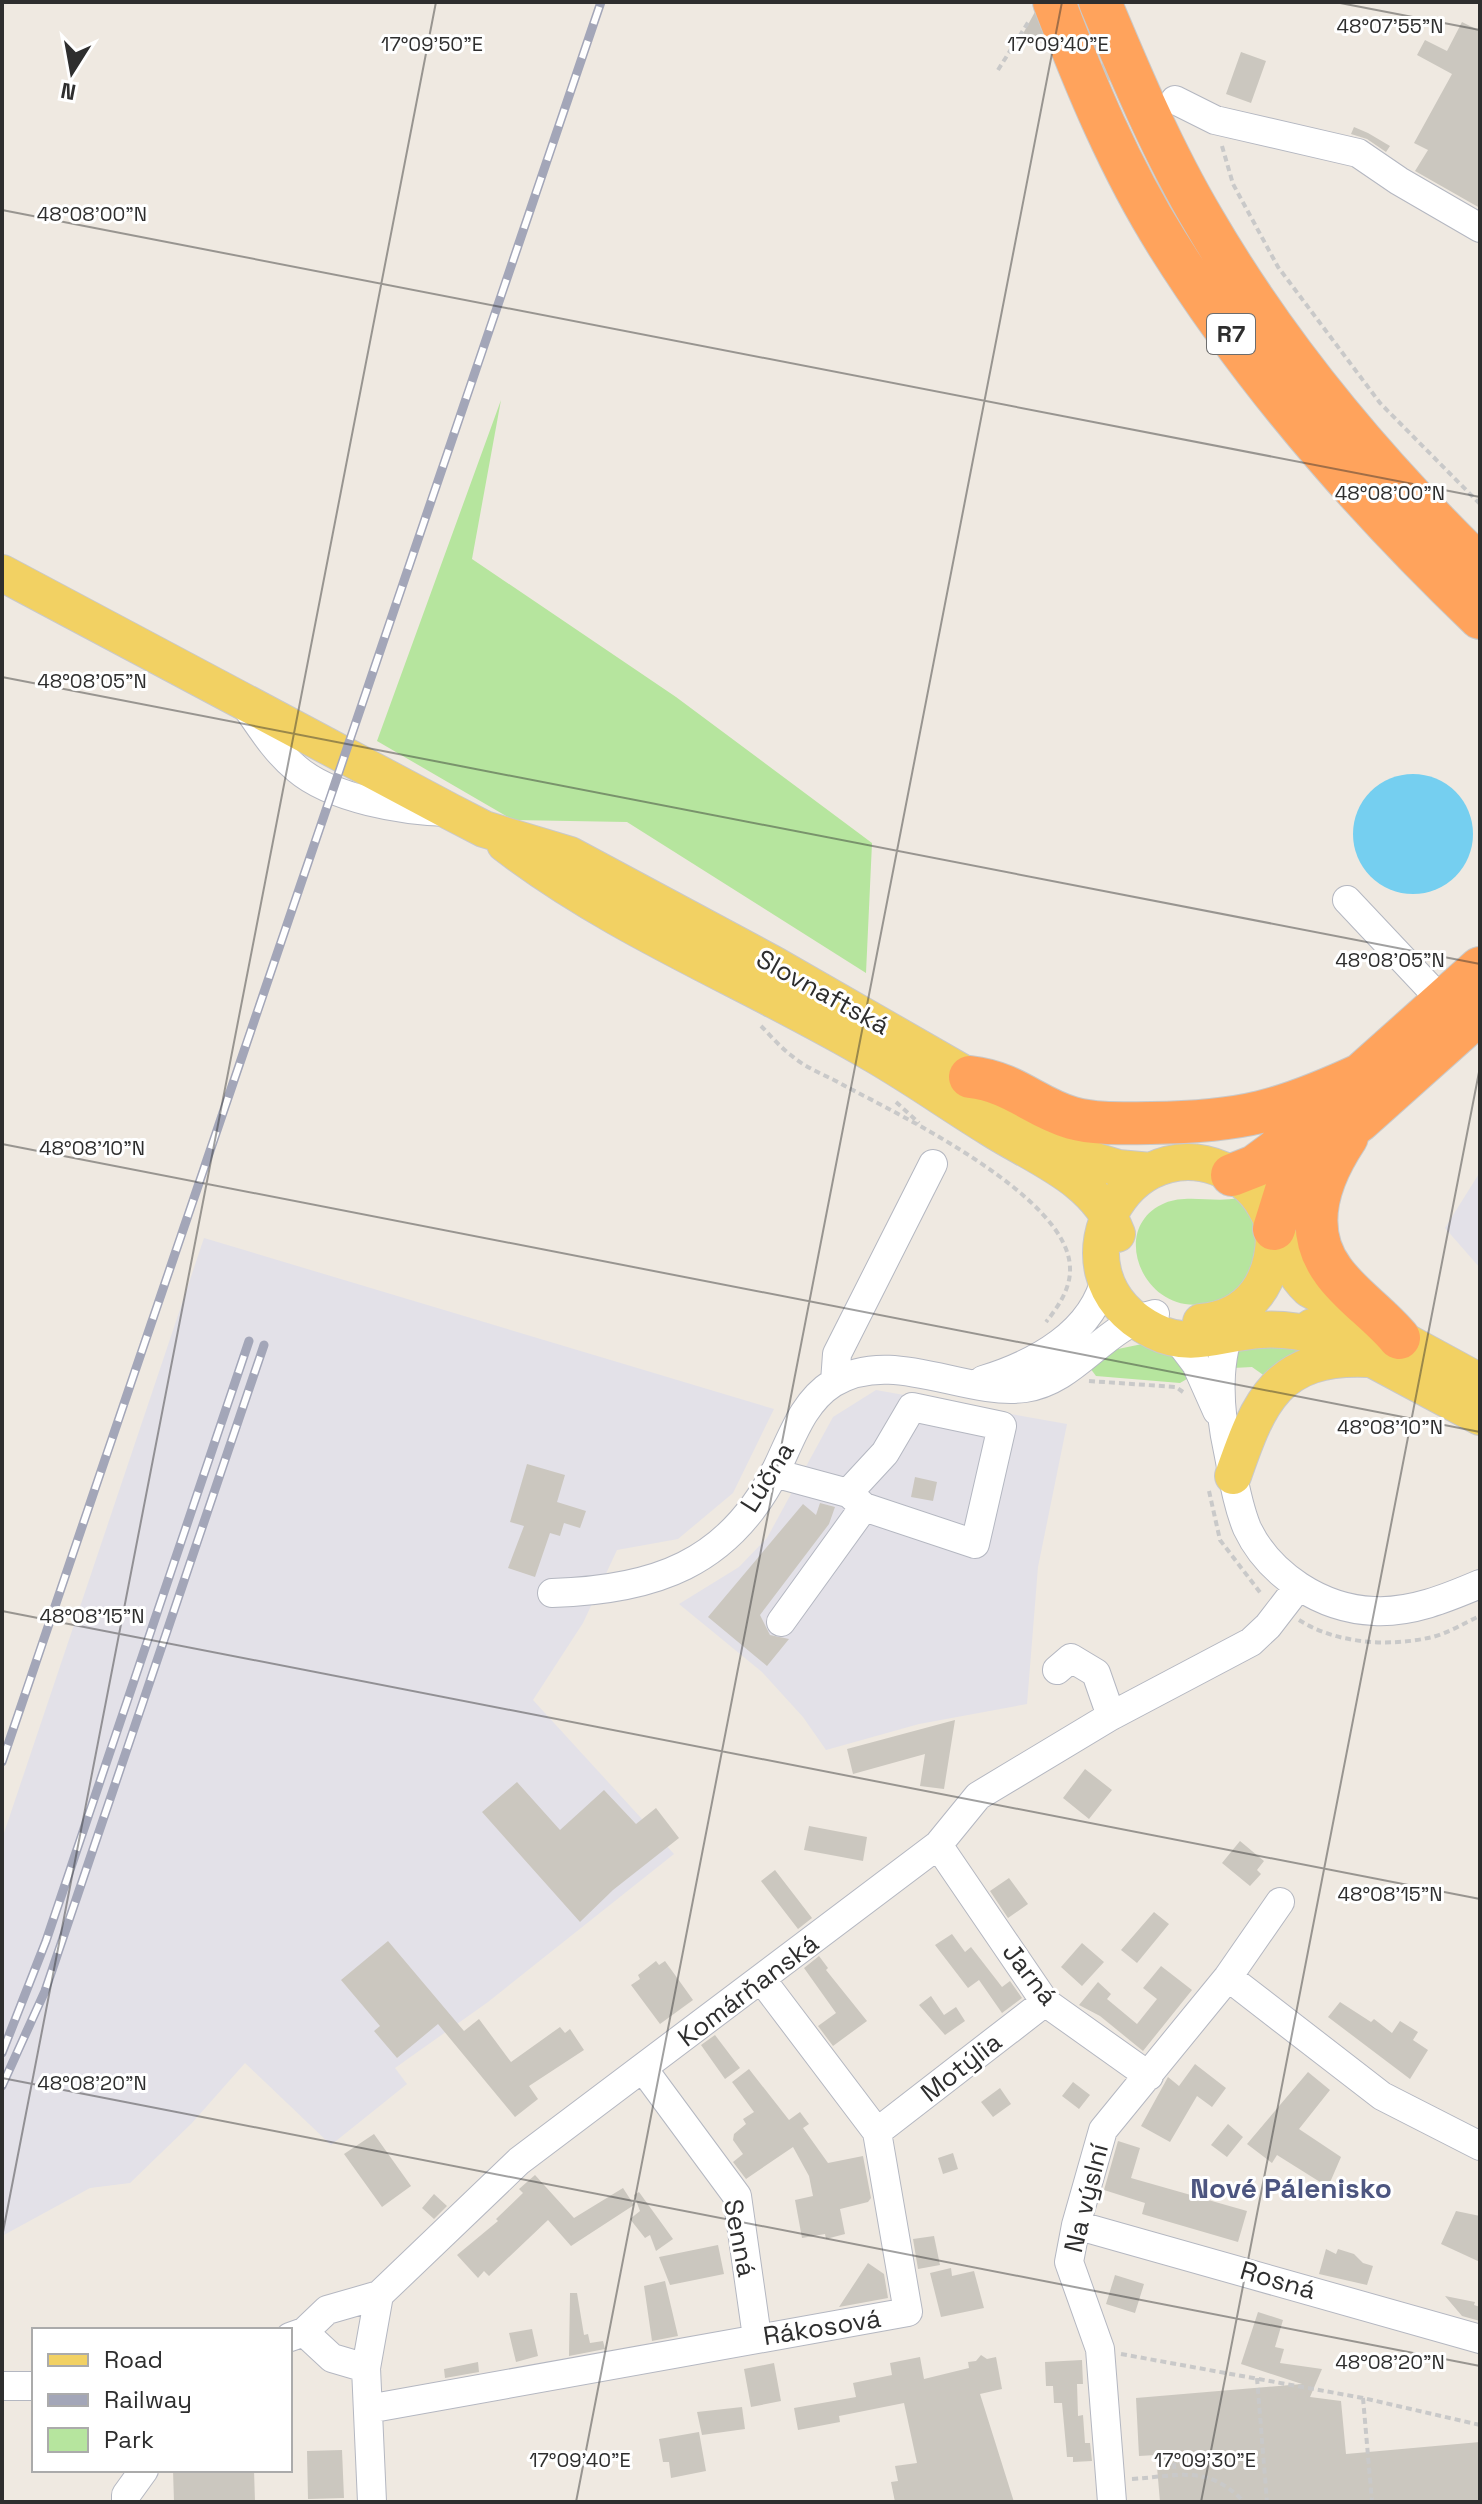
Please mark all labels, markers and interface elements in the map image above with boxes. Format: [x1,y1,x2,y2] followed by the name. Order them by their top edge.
[1336,13,1444,39] text: 48°07'55"N
[381,31,483,57] text: 17°09'50"E
[1007,31,1109,57] text: 17°09'40"E
[32,32,112,112] north arrow
[58,76,78,107] text: N
[37,201,147,227] text: 48°08'00"N
[1207,314,1255,354] road number: R7
[1335,480,1445,506] text: 48°08'00"N
[37,668,147,694] text: 48°08'05"N
[750,941,896,1043] street label: Slovnaftská
[1335,947,1445,973] text: 48°08'05"N
[39,1135,145,1161] text: 48°08'10"N
[1337,1414,1443,1440] text: 48°08'10"N
[732,1436,802,1518] street label: Lúčna
[40,1603,145,1629] text: 48°08'15"N
[1338,1881,1443,1907] text: 48°08'15"N
[671,1926,825,2054] street label: Komárňanská
[995,1936,1065,2012] street label: Jarná
[914,2025,1008,2109] street label: Motýlia
[37,2070,147,2096] text: 48°08'20"N
[1056,2139,1116,2256] street label: Na výslní
[1190,2170,1392,2206] district label: Nové Pálenisko
[716,2196,764,2280] street label: Senná
[1236,2253,1320,2307] street label: Rosná
[761,2301,883,2353] street label: Rákosová
[32,2328,292,2472] legend
[104,2344,163,2375] text: Road
[1335,2349,1445,2375] text: 48°08'20"N
[104,2384,192,2415] text: Railway
[104,2424,154,2455] text: Park
[529,2447,631,2473] text: 17°09'40"E
[1154,2447,1256,2473] text: 17°09'30"E

